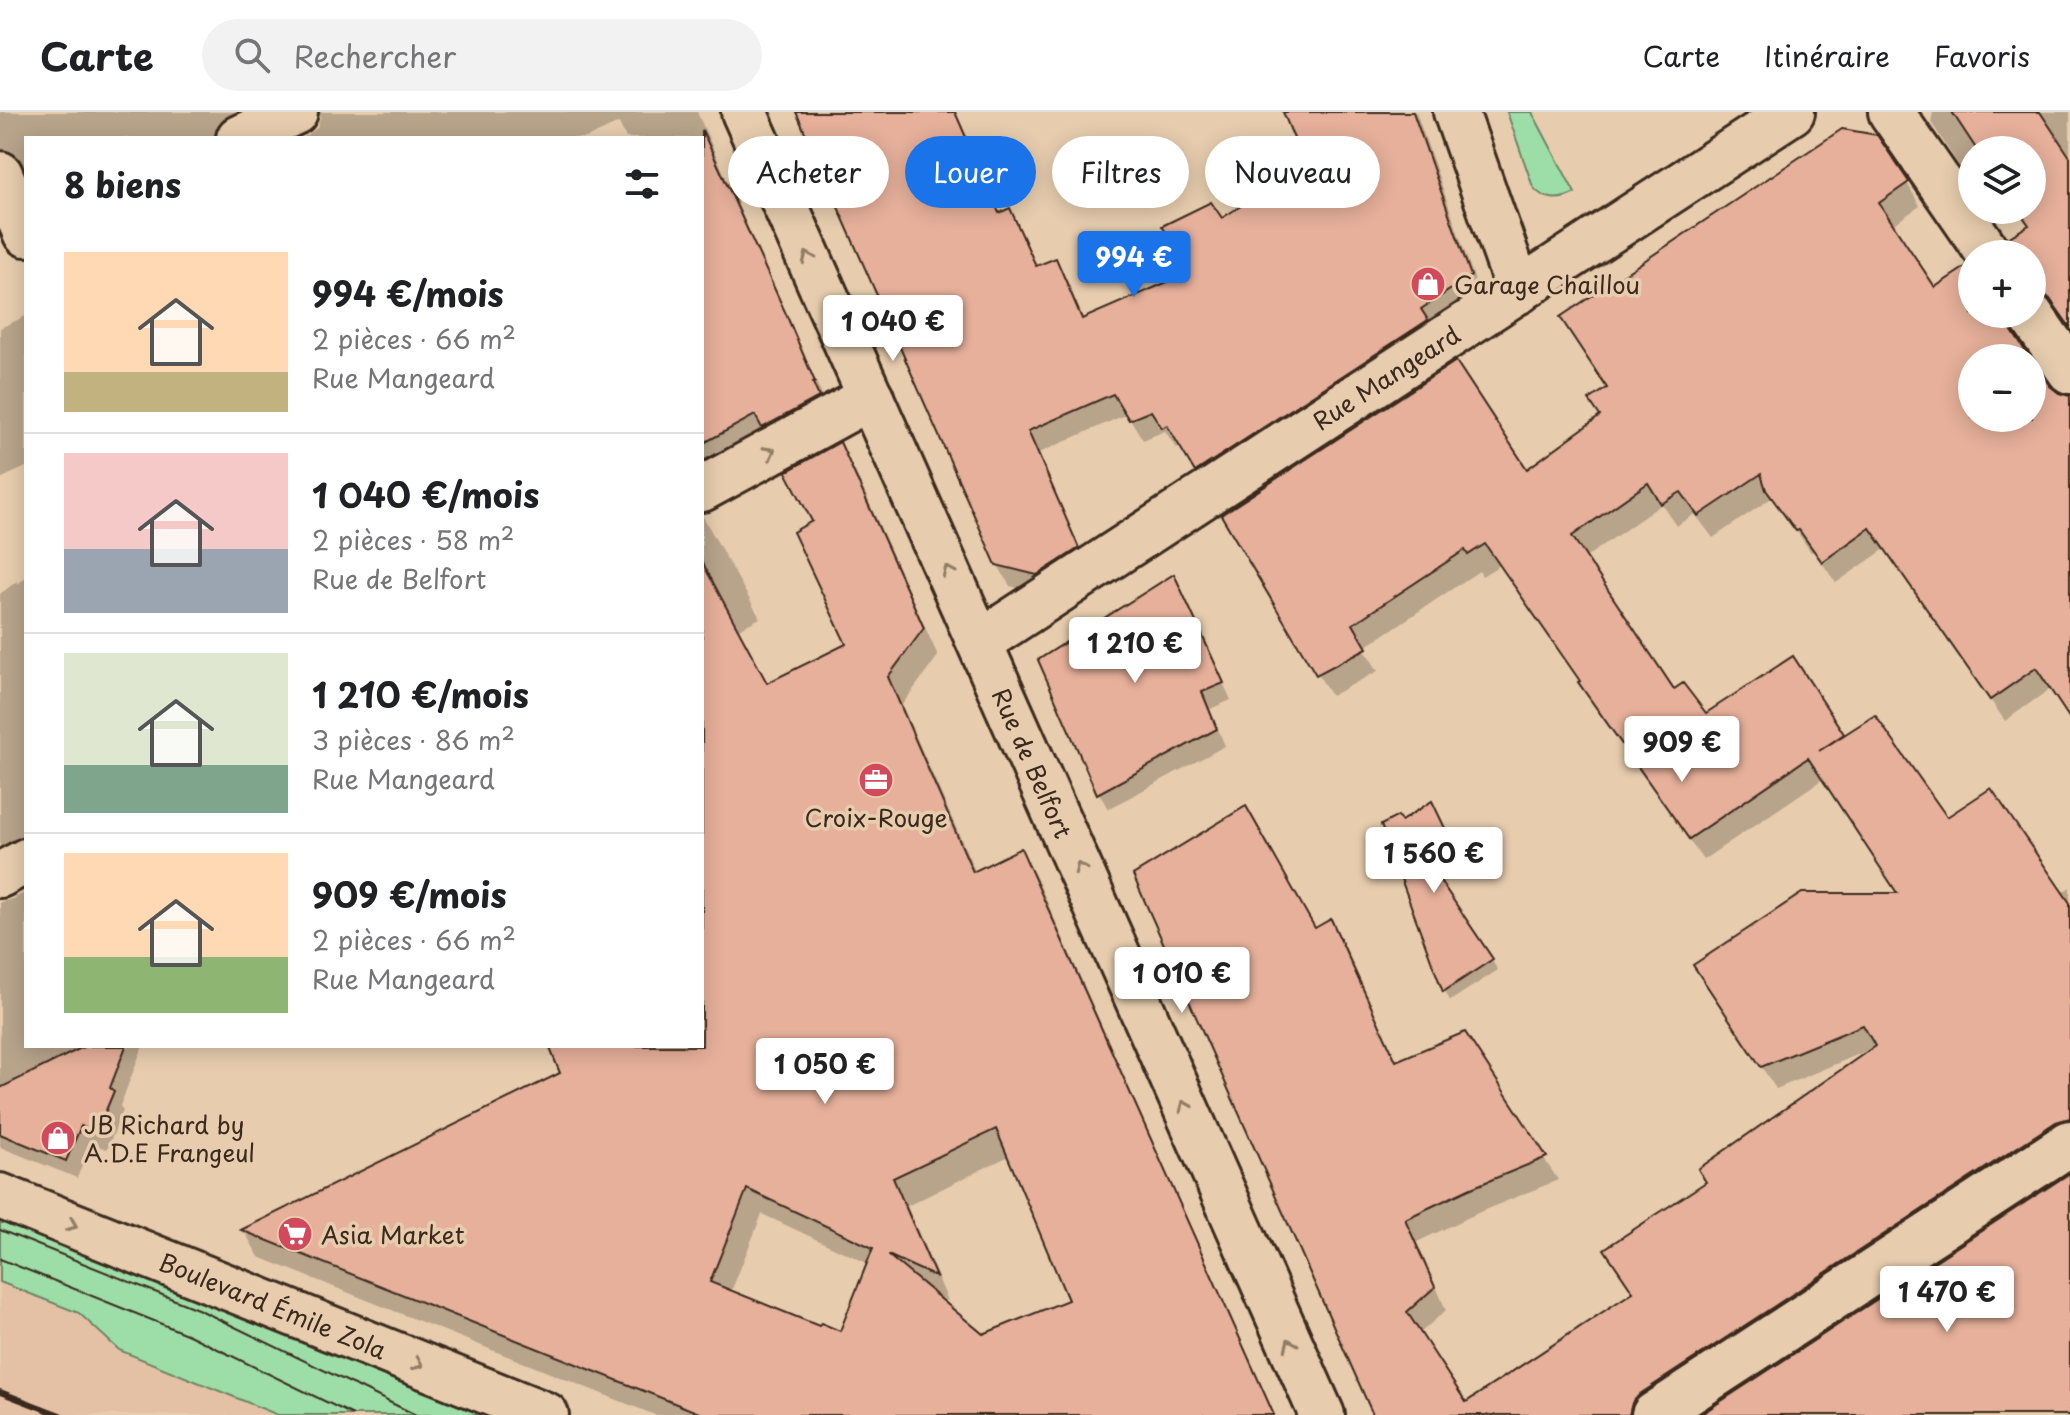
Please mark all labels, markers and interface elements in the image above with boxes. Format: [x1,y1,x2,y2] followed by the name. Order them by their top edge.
[202,19,762,91] search box
[40,27,154,84] text: Carte
[230,33,274,77] icon: search
[294,33,456,78] text: Rechercher
[1642,34,1720,77] text: Carte
[1764,34,1890,77] text: Itinéraire
[1934,34,2030,77] text: Favoris
[728,136,889,208] chip: Acheter
[905,136,1036,208] chip: Louer
[1052,136,1189,208] chip: Filtres
[1205,136,1380,208] chip: Nouveau
[1958,136,2046,432] map controls
[1958,136,2046,224] button: layers
[64,158,181,210] text: 8 biens
[620,162,664,206] icon: filters
[1078,231,1190,299] pin: 994 €
[1096,237,1172,276] text: 994 €
[1958,240,2046,328] button: +
[802,251,818,265] one-way arrow
[1409,265,1447,303] shop icon: Garage Chaillou
[1454,266,1640,302] place label: Garage Chaillou
[312,267,504,319] text: 994 €/mois
[128,284,224,380] icon: home
[819,295,967,363] pin: 1 040 €
[841,301,945,340] text: 1 040 €
[1305,316,1467,438] street label: Rue Mangeard
[312,319,516,358] text: 2 pièces · 66 m²
[1958,344,2046,432] button: −
[312,358,495,397] text: Rue Mangeard
[762,446,776,462] one-way arrow
[312,468,539,520] text: 1 040 €/mois
[128,485,224,581] icon: home
[312,520,514,559] text: 2 pièces · 58 m²
[312,559,486,598] text: Rue de Belfort
[942,565,958,579] one-way arrow
[1061,617,1209,685] pin: 1 210 €
[1087,623,1183,662] text: 1 210 €
[312,668,529,720] text: 1 210 €/mois
[984,682,1082,844] street label: Rue de Belfort
[128,685,224,781] icon: home
[1626,716,1738,784] pin: 909 €
[312,720,515,759] text: 3 pièces · 86 m²
[1642,722,1722,761] text: 909 €
[312,759,495,798] text: Rue Mangeard
[857,761,895,799] office icon: Croix-Rouge
[804,799,948,835] place label: Croix-Rouge
[1360,827,1508,895] pin: 1 560 €
[1384,833,1484,872] text: 1 560 €
[1073,862,1089,876] one-way arrow
[312,868,507,920] text: 909 €/mois
[128,885,224,981] icon: home
[312,920,516,959] text: 2 pièces · 66 m²
[1108,947,1256,1015] pin: 1 010 €
[1133,953,1231,992] text: 1 010 €
[312,959,495,998] text: Rue Mangeard
[751,1038,899,1106] pin: 1 050 €
[774,1044,876,1083] text: 1 050 €
[1179,1100,1195,1114] one-way arrow
[84,1106,255,1170] place label: JB Richard by A.D.E Frangeul
[39,1119,77,1157] shop icon: JB Richard by A.D.E Frangeul
[64,1215,78,1232] one-way arrow
[276,1215,314,1253] supermarket icon: Asia Market
[321,1216,465,1252] place label: Asia Market
[154,1243,392,1367] street label: Boulevard Émile Zola
[1873,1266,2021,1334] pin: 1 470 €
[1898,1272,1996,1311] text: 1 470 €
[1284,1337,1300,1352] one-way arrow
[410,1354,424,1370] one-way arrow

